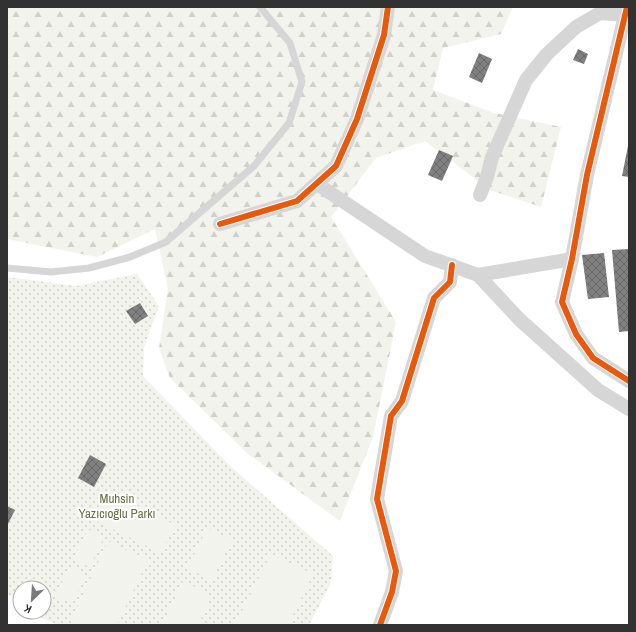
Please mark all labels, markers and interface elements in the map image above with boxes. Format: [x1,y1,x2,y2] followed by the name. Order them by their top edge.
[79,490,155,522] park label: Muhsin Yazıcıoğlu Parkı
[12,580,52,620] north arrow
[21,601,34,617] text: K

